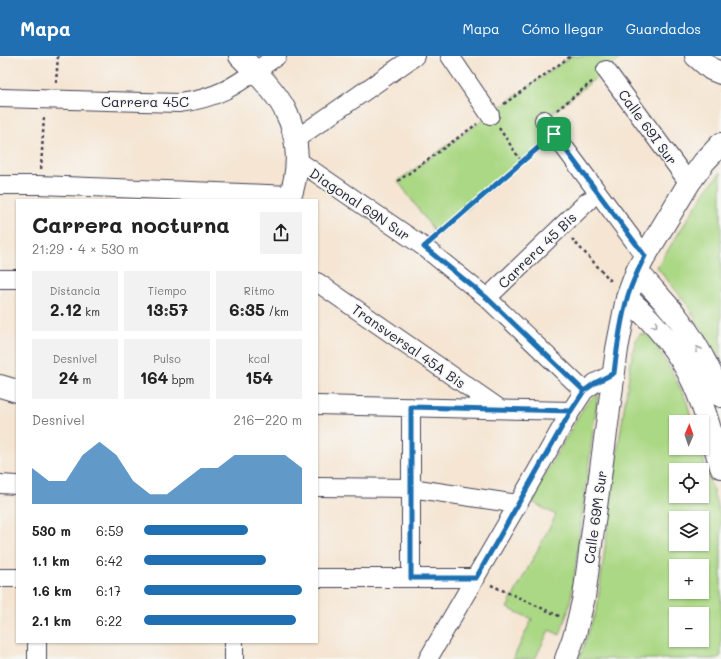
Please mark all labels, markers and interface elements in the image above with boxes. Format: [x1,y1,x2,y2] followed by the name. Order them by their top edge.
[20,16,71,41] text: Mapa
[463,19,500,38] text: Mapa
[522,19,604,38] text: Cómo llegar
[626,19,701,38] text: Guardados
[614,85,682,169] street label: Calle 69I Sur
[101,92,189,111] street label: Carrera 45C
[537,117,571,151] pin
[543,123,565,145] icon: arrive
[306,163,414,245] street label: Diagonal 69N Sur
[494,208,580,292] street label: Carrera 45 Bis
[32,210,230,239] text: Carrera nocturna
[260,212,302,254] button: share
[32,240,139,257] text: 21:29 · 4 × 530 m
[50,283,100,298] text: Distancia
[148,283,186,298] text: Tiempo
[244,283,274,298] text: Ritmo
[50,298,82,320] text: 2.12
[146,298,188,320] text: 13:57
[229,298,265,320] text: 6:35
[348,299,470,393] street label: Transversal 45A Bis
[82,304,100,319] text: km
[265,304,289,319] text: /km
[650,320,657,327] one-way arrow
[695,346,702,353] one-way arrow
[53,351,97,366] text: Desnivel
[153,351,181,366] text: Pulso
[248,351,270,366] text: kcal
[59,366,79,388] text: 24
[140,366,168,388] text: 164
[245,366,273,388] text: 154
[79,372,91,387] text: m
[168,372,194,387] text: bpm
[32,411,85,428] text: Desnivel
[233,411,302,428] text: 216–220 m
[669,415,709,455] north arrow
[669,415,709,647] map controls
[669,463,709,503] button: locate
[579,469,611,565] street label: Calle 69M Sur
[669,511,709,551] button: layers
[32,522,71,539] text: 530 m
[96,522,123,539] text: 6:59
[32,552,70,569] text: 1.1 km
[96,552,123,569] text: 6:42
[669,559,709,599] button: +
[32,582,72,599] text: 1.6 km
[96,582,121,599] text: 6:17
[669,607,709,647] button: −
[32,612,71,629] text: 2.1 km
[96,612,122,629] text: 6:22

